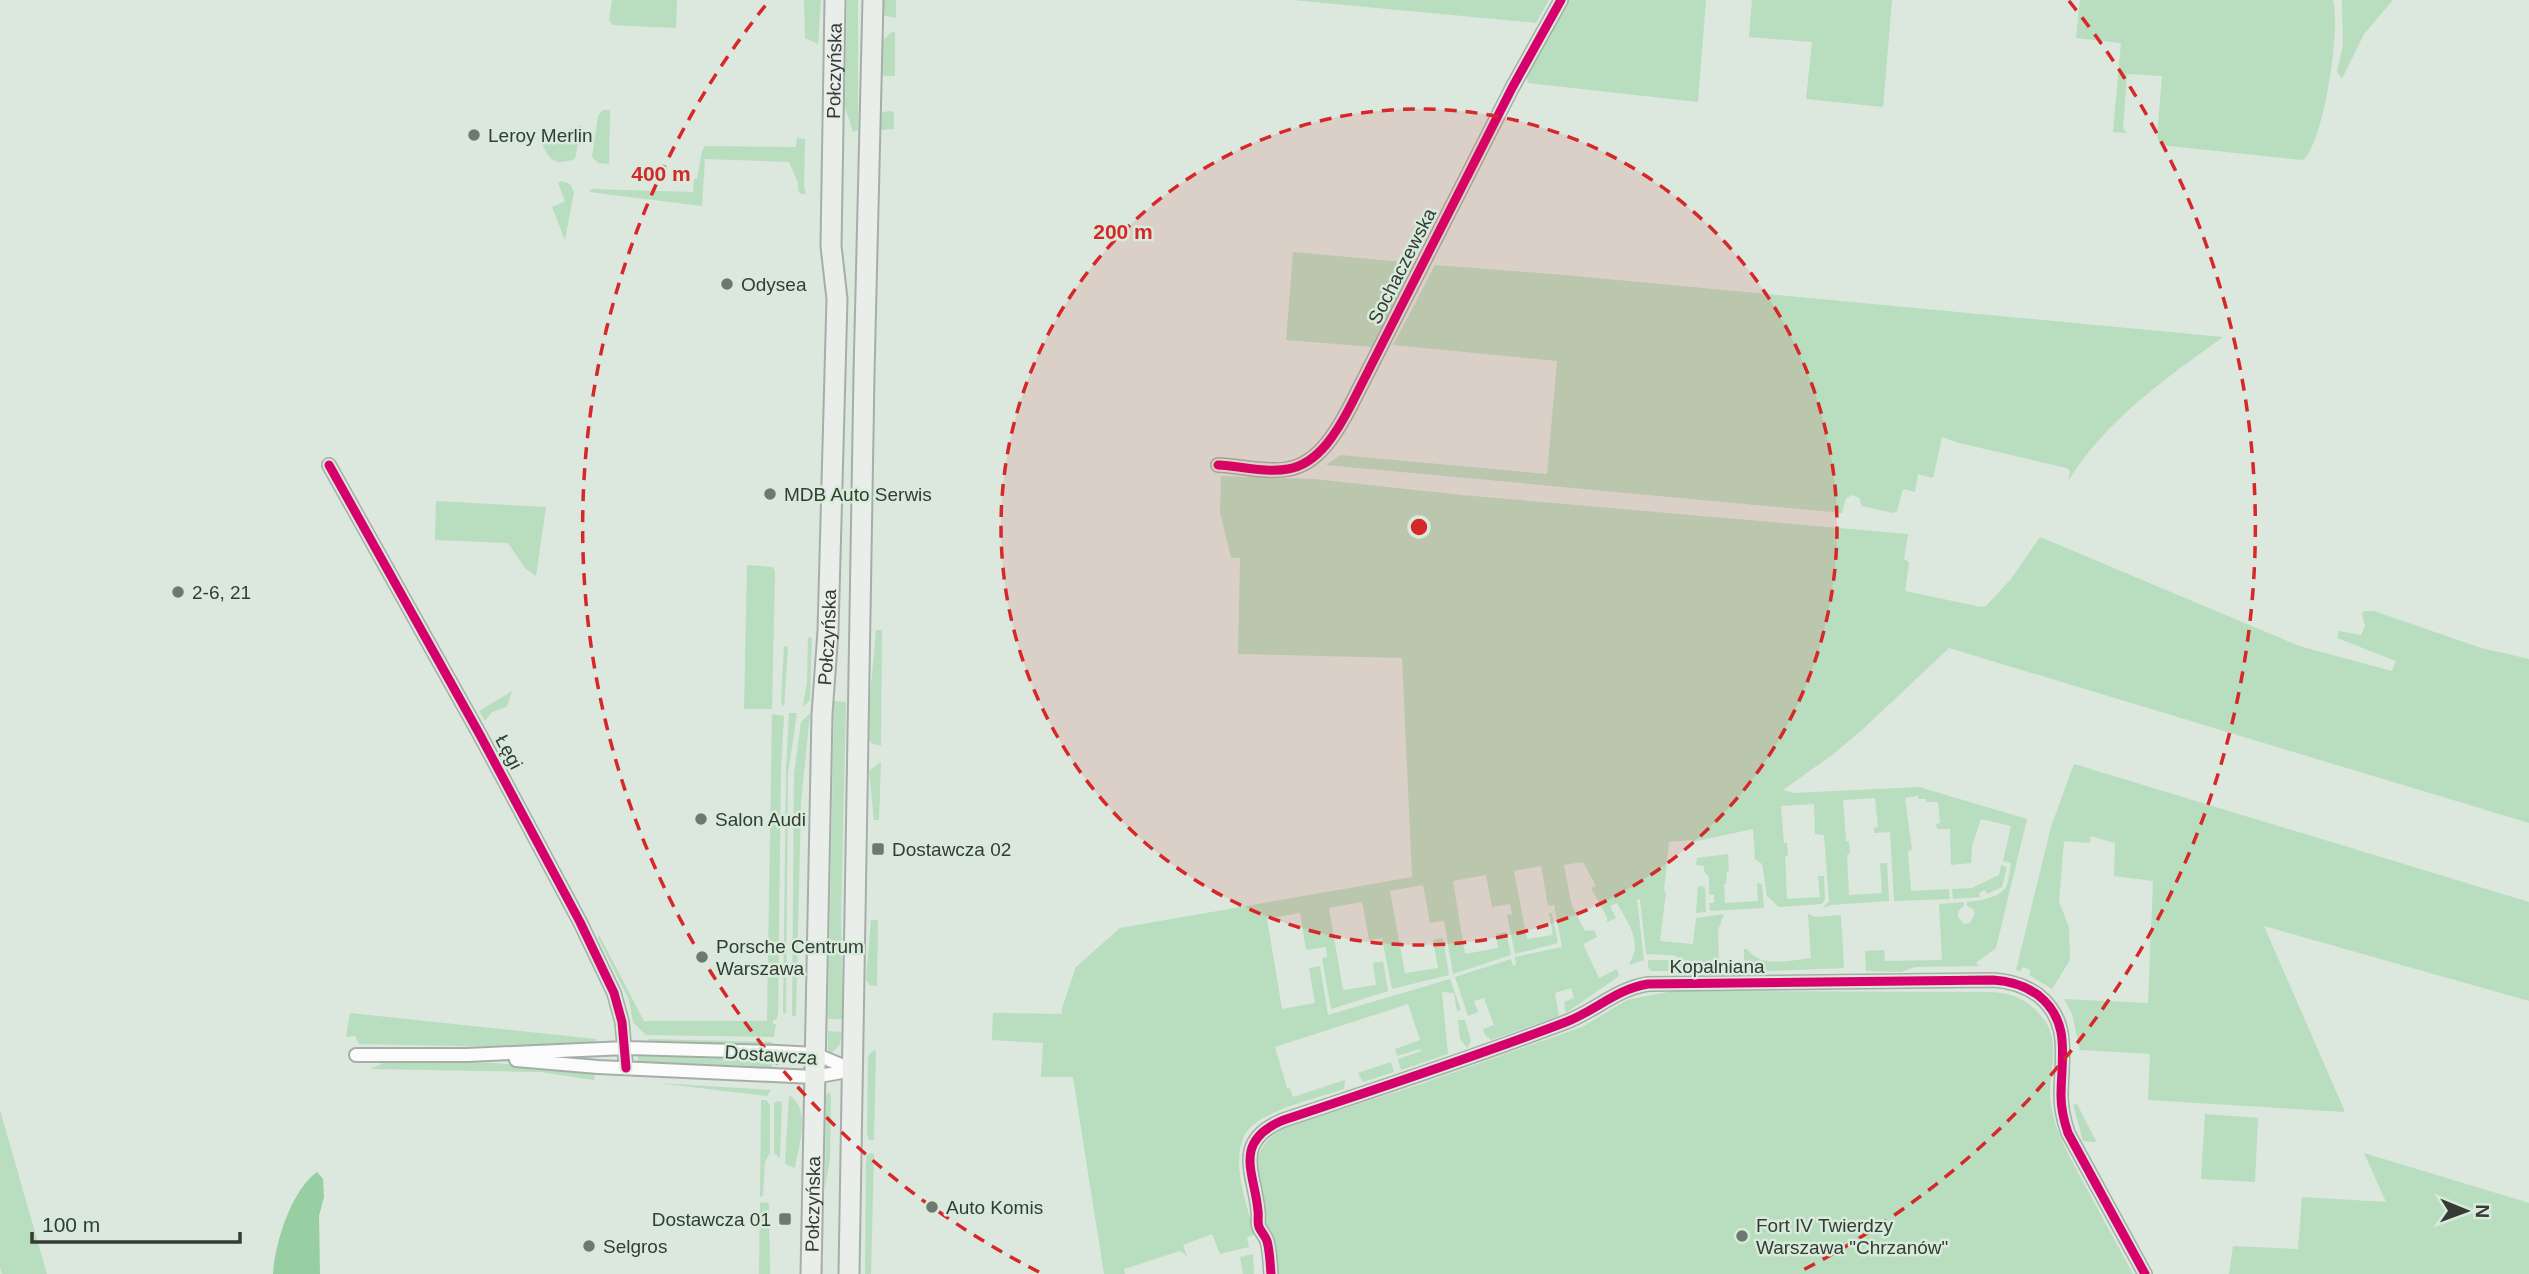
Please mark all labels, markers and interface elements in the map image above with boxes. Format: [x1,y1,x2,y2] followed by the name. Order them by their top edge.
[823,22,845,119] street label: Połczyńska
[488,125,593,146] place label: Leroy Merlin
[466,127,482,143] marker: Leroy Merlin
[631,162,691,185] text: 400 m
[1364,204,1440,327] street label: Sochaczewska
[1093,220,1153,243] text: 200 m
[741,274,807,295] place label: Odysea
[719,276,735,292] marker: Odysea
[784,484,932,505] place label: MDB Auto Serwis
[762,486,778,502] marker: MDB Auto Serwis
[1407,515,1431,539] centre of rings
[192,582,251,603] place label: 2-6, 21
[170,584,186,600] marker: 2-6, 21
[814,589,840,686] street label: Połczyńska
[491,731,527,773] street label: Łęgi
[715,809,806,830] place label: Salon Audi
[693,811,709,827] marker: Salon Audi
[892,839,1011,860] place label: Dostawcza 02
[870,841,886,857] marker: Dostawcza 02
[716,936,864,979] place label: Porsche Centrum Warszawa
[694,949,710,965] marker: Porsche Centrum Warszawa
[1669,956,1765,977] street label: Kopalniana
[724,1041,819,1069] street label: Dostawcza
[801,1155,824,1252] street label: Połczyńska
[2431,1176,2501,1246] north arrow
[946,1197,1043,1218] place label: Auto Komis
[924,1199,940,1215] marker: Auto Komis
[32,1200,240,1244] scale bar
[2472,1204,2493,1218] text: N
[652,1209,771,1230] place label: Dostawcza 01
[777,1211,793,1227] marker: Dostawcza 01
[42,1213,100,1236] text: 100 m
[1756,1215,1948,1258] place label: Fort IV Twierdzy Warszawa "Chrzanów"
[1734,1228,1750,1244] marker: Fort IV Twierdzy Warszawa "Chrzanów"
[603,1236,667,1257] place label: Selgros
[581,1238,597,1254] marker: Selgros

